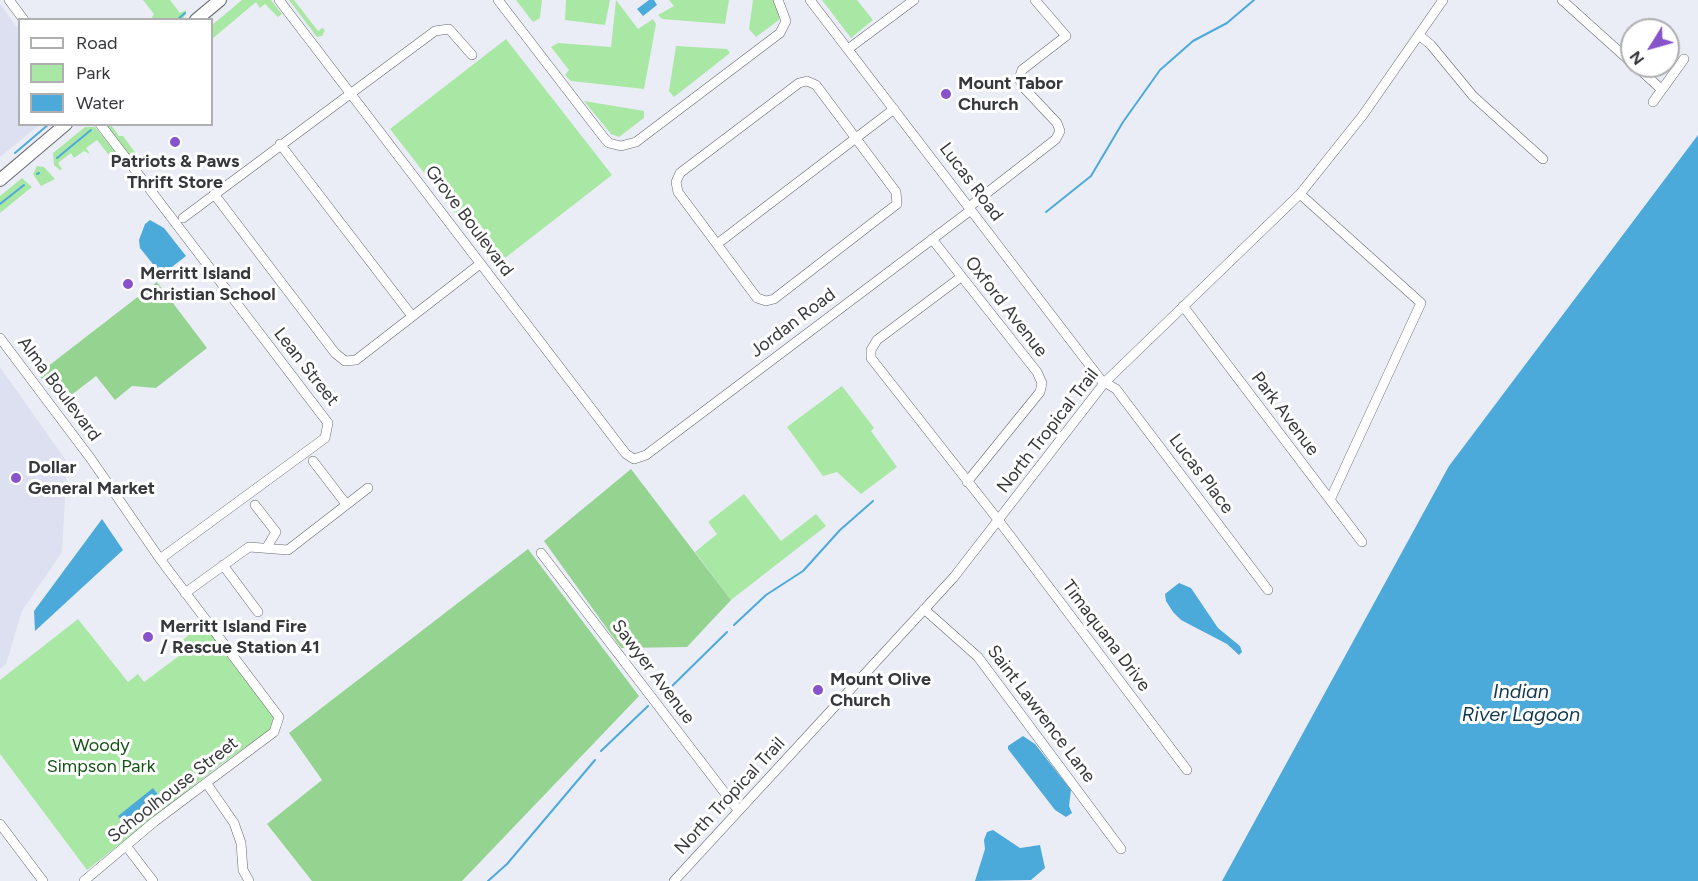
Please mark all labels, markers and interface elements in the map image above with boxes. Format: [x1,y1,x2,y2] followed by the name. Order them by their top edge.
[18,18,213,126] legend
[1620,18,1680,78] north arrow
[76,32,117,54] text: Road
[1626,47,1648,69] text: N
[76,62,110,84] text: Park
[958,73,1063,116] place label: Mount Tabor Church
[939,87,953,101] marker: Mount Tabor Church
[76,92,124,114] text: Water
[168,135,182,149] marker: Patriots & Paws Thrift Store
[935,139,1007,225] street label: Lucas Road
[111,151,239,194] place label: Patriots & Paws Thrift Store
[420,161,518,281] street label: Grove Boulevard
[960,252,1052,362] street label: Oxford Avenue
[140,263,276,306] place label: Merritt Island Christian School
[121,277,135,291] marker: Merritt Island Christian School
[746,284,840,362] street label: Jordan Road
[269,324,343,410] street label: Lean Street
[13,333,105,445] street label: Alma Boulevard
[993,364,1103,498] street label: North Tropical Trail
[1246,368,1324,460] street label: Park Avenue
[1164,430,1238,518] street label: Lucas Place
[28,457,155,500] place label: Dollar General Market
[9,471,23,485] marker: Dollar General Market
[1057,576,1155,696] street label: Timaquana Drive
[160,616,320,658] place label: Merritt Island Fire / Rescue Station 41
[607,616,699,728] street label: Sawyer Avenue
[141,630,155,644] marker: Merritt Island Fire / Rescue Station 41
[982,641,1100,787] street label: Saint Lawrence Lane
[830,669,931,712] place label: Mount Olive Church
[1462,680,1580,727] water label: Indian River Lagoon
[811,683,825,697] marker: Mount Olive Church
[104,732,242,848] street label: Schoolhouse Street
[670,733,790,859] street label: North Tropical Trail
[47,735,155,777] park label: Woody Simpson Park

